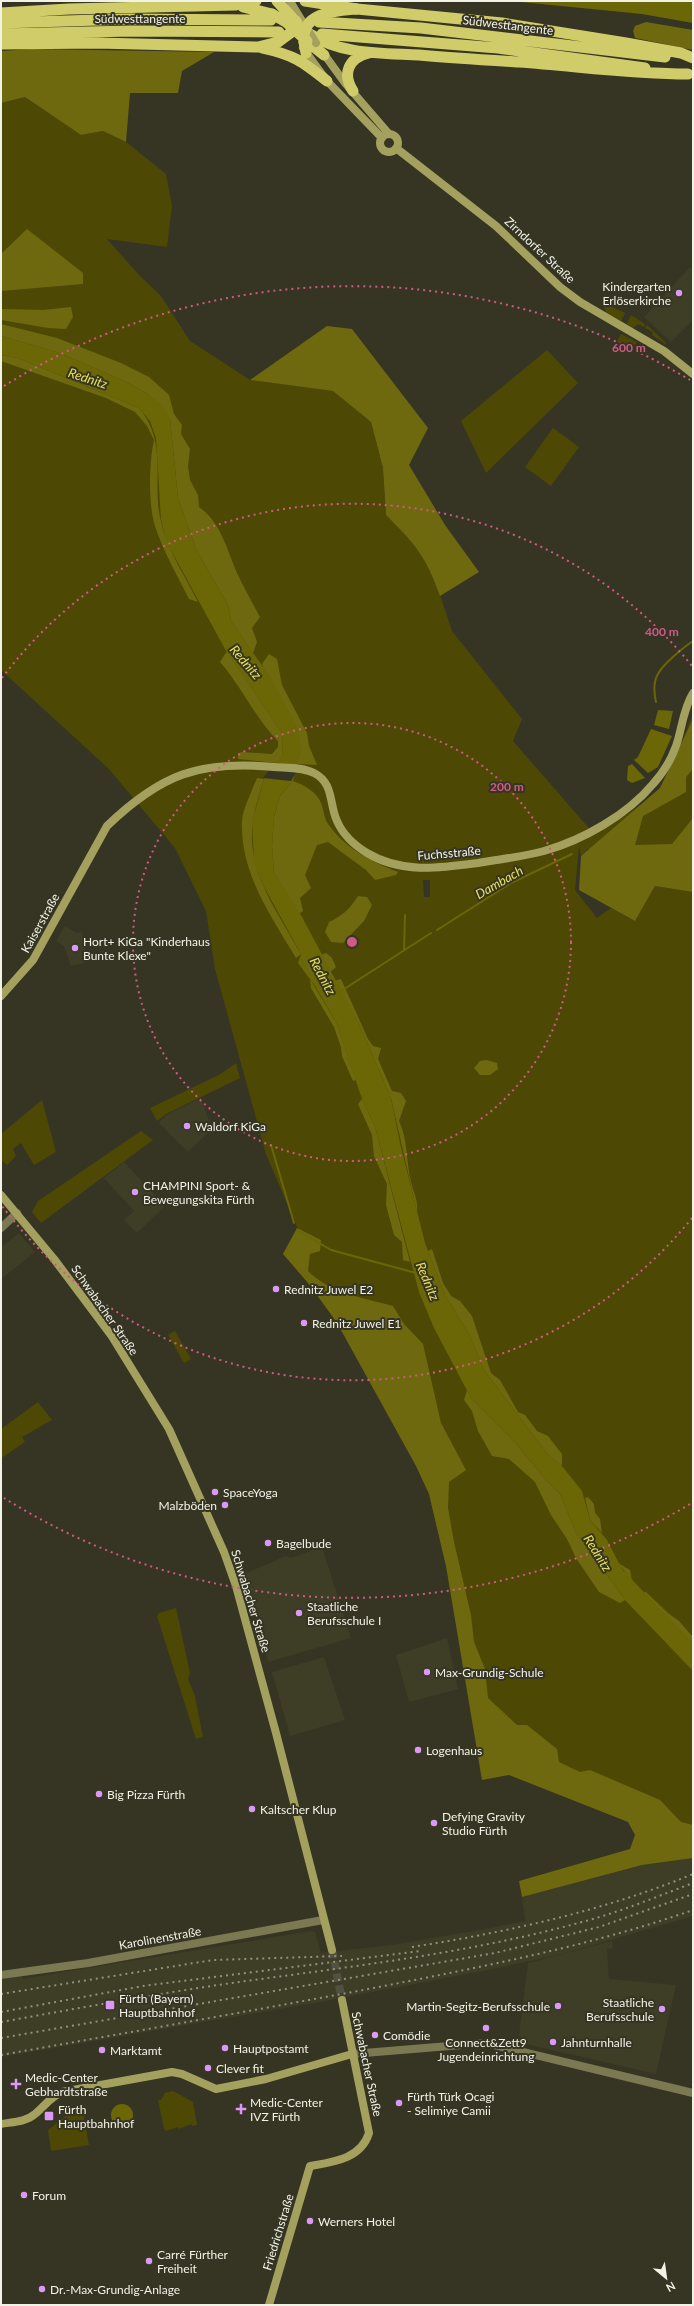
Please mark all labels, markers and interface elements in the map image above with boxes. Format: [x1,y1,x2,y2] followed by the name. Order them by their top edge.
[94,11,186,26] street label: Südwesttangente
[462,12,554,38] street label: Südwesttangente
[502,214,578,286] street label: Zirndorfer Straße
[602,279,671,308] place label: Kindergarten Erlöserkirche
[674,288,684,298] marker: Kindergarten Erlöserkirche
[612,340,646,355] text: 600 m
[66,364,110,392] water label: Rednitz
[645,624,679,639] text: 400 m
[227,642,266,683] water label: Rednitz
[490,779,524,794] text: 200 m
[417,843,481,863] street label: Fuchsstraße
[472,862,526,902] water label: Dambach
[18,891,62,955] street label: Kaiserstraße
[83,934,210,963] place label: Hort+ KiGa "Kinderhaus Bunte Klexe"
[345,935,359,949] centre of rings
[70,943,80,953] marker: Hort+ KiGa "Kinderhaus Bunte Klexe"
[306,954,340,998] water label: Rednitz
[195,1119,266,1134] place label: Waldorf KiGa
[182,1121,192,1131] marker: Waldorf KiGa
[143,1178,254,1207] place label: CHAMPINI Sport- & Bewegungskita Fürth
[130,1187,140,1197] marker: CHAMPINI Sport- & Bewegungskita Fürth
[413,1259,443,1303] water label: Rednitz
[68,1262,142,1358] street label: Schwabacher Straße
[284,1282,373,1297] place label: Rednitz Juwel E2
[271,1284,281,1294] marker: Rednitz Juwel E2
[312,1316,401,1331] place label: Rednitz Juwel E1
[299,1318,309,1328] marker: Rednitz Juwel E1
[223,1485,278,1500] place label: SpaceYoga
[210,1487,220,1497] marker: SpaceYoga
[159,1498,217,1513] place label: Malzböden
[220,1500,230,1510] marker: Malzböden
[581,1532,616,1575] water label: Rednitz
[276,1536,331,1551] place label: Bagelbude
[263,1538,273,1548] marker: Bagelbude
[228,1548,274,1654] street label: Schwabacher Straße
[307,1599,381,1628] place label: Staatliche Berufsschule I
[294,1608,304,1618] marker: Staatliche Berufsschule I
[435,1665,544,1680] place label: Max-Grundig-Schule
[422,1667,432,1677] marker: Max-Grundig-Schule
[426,1743,482,1758] place label: Logenhaus
[413,1745,423,1755] marker: Logenhaus
[107,1787,185,1802] place label: Big Pizza Fürth
[94,1789,104,1799] marker: Big Pizza Fürth
[260,1802,337,1817] place label: Kaltscher Klup
[247,1804,257,1814] marker: Kaltscher Klup
[442,1809,526,1838] place label: Defying Gravity Studio Fürth
[429,1818,439,1828] marker: Defying Gravity Studio Fürth
[118,1923,202,1953] street label: Karolinenstraße
[119,1991,196,2020] place label: Fürth (Bayern) Hauptbahnhof
[586,1995,654,2024] place label: Staatliche Berufsschule
[104,1999,116,2011] marker: Fürth (Bayern) Hauptbahnhof
[406,1999,550,2014] place label: Martin-Segitz-Berufsschule
[553,2001,563,2011] marker: Martin-Segitz-Berufsschule
[657,2004,667,2014] marker: Staatliche Berufsschule
[349,2010,385,2118] street label: Schwabacher Straße
[481,2023,491,2033] marker: Connect&Zett9 Jugendeinrichtung
[383,2028,430,2043] place label: Comödie
[370,2030,380,2040] marker: Comödie
[438,2035,534,2064] place label: Connect&Zett9 Jugendeinrichtung
[561,2035,632,2050] place label: Jahnturnhalle
[548,2037,558,2047] marker: Jahnturnhalle
[233,2041,309,2056] place label: Hauptpostamt
[110,2043,162,2058] place label: Marktamt
[220,2043,230,2053] marker: Hauptpostamt
[97,2045,107,2055] marker: Marktamt
[216,2061,264,2076] place label: Clever fit
[203,2063,213,2073] marker: Clever fit
[25,2070,108,2099] place label: Medic-Center Gebhardtstraße
[10,2078,22,2090] marker: Medic-Center Gebhardtstraße
[407,2089,495,2118] place label: Fürth Türk Ocagi - Selimiye Camii
[250,2095,323,2124] place label: Medic-Center IVZ Fürth
[394,2098,404,2108] marker: Fürth Türk Ocagi - Selimiye Camii
[58,2102,135,2131] place label: Fürth Hauptbahnhof
[235,2103,247,2115] marker: Medic-Center IVZ Fürth
[43,2110,55,2122] marker: Fürth Hauptbahnhof
[32,2188,66,2203] place label: Forum
[19,2190,29,2200] marker: Forum
[259,2192,297,2272] street label: Friedrichstraße
[318,2214,395,2229] place label: Werners Hotel
[305,2216,315,2226] marker: Werners Hotel
[157,2247,229,2276] place label: Carré Fürther Freiheit
[144,2256,154,2266] marker: Carré Fürther Freiheit
[646,2258,686,2298] north arrow
[664,2279,678,2295] text: N
[50,2282,180,2297] place label: Dr.-Max-Grundig-Anlage
[37,2284,47,2294] marker: Dr.-Max-Grundig-Anlage

